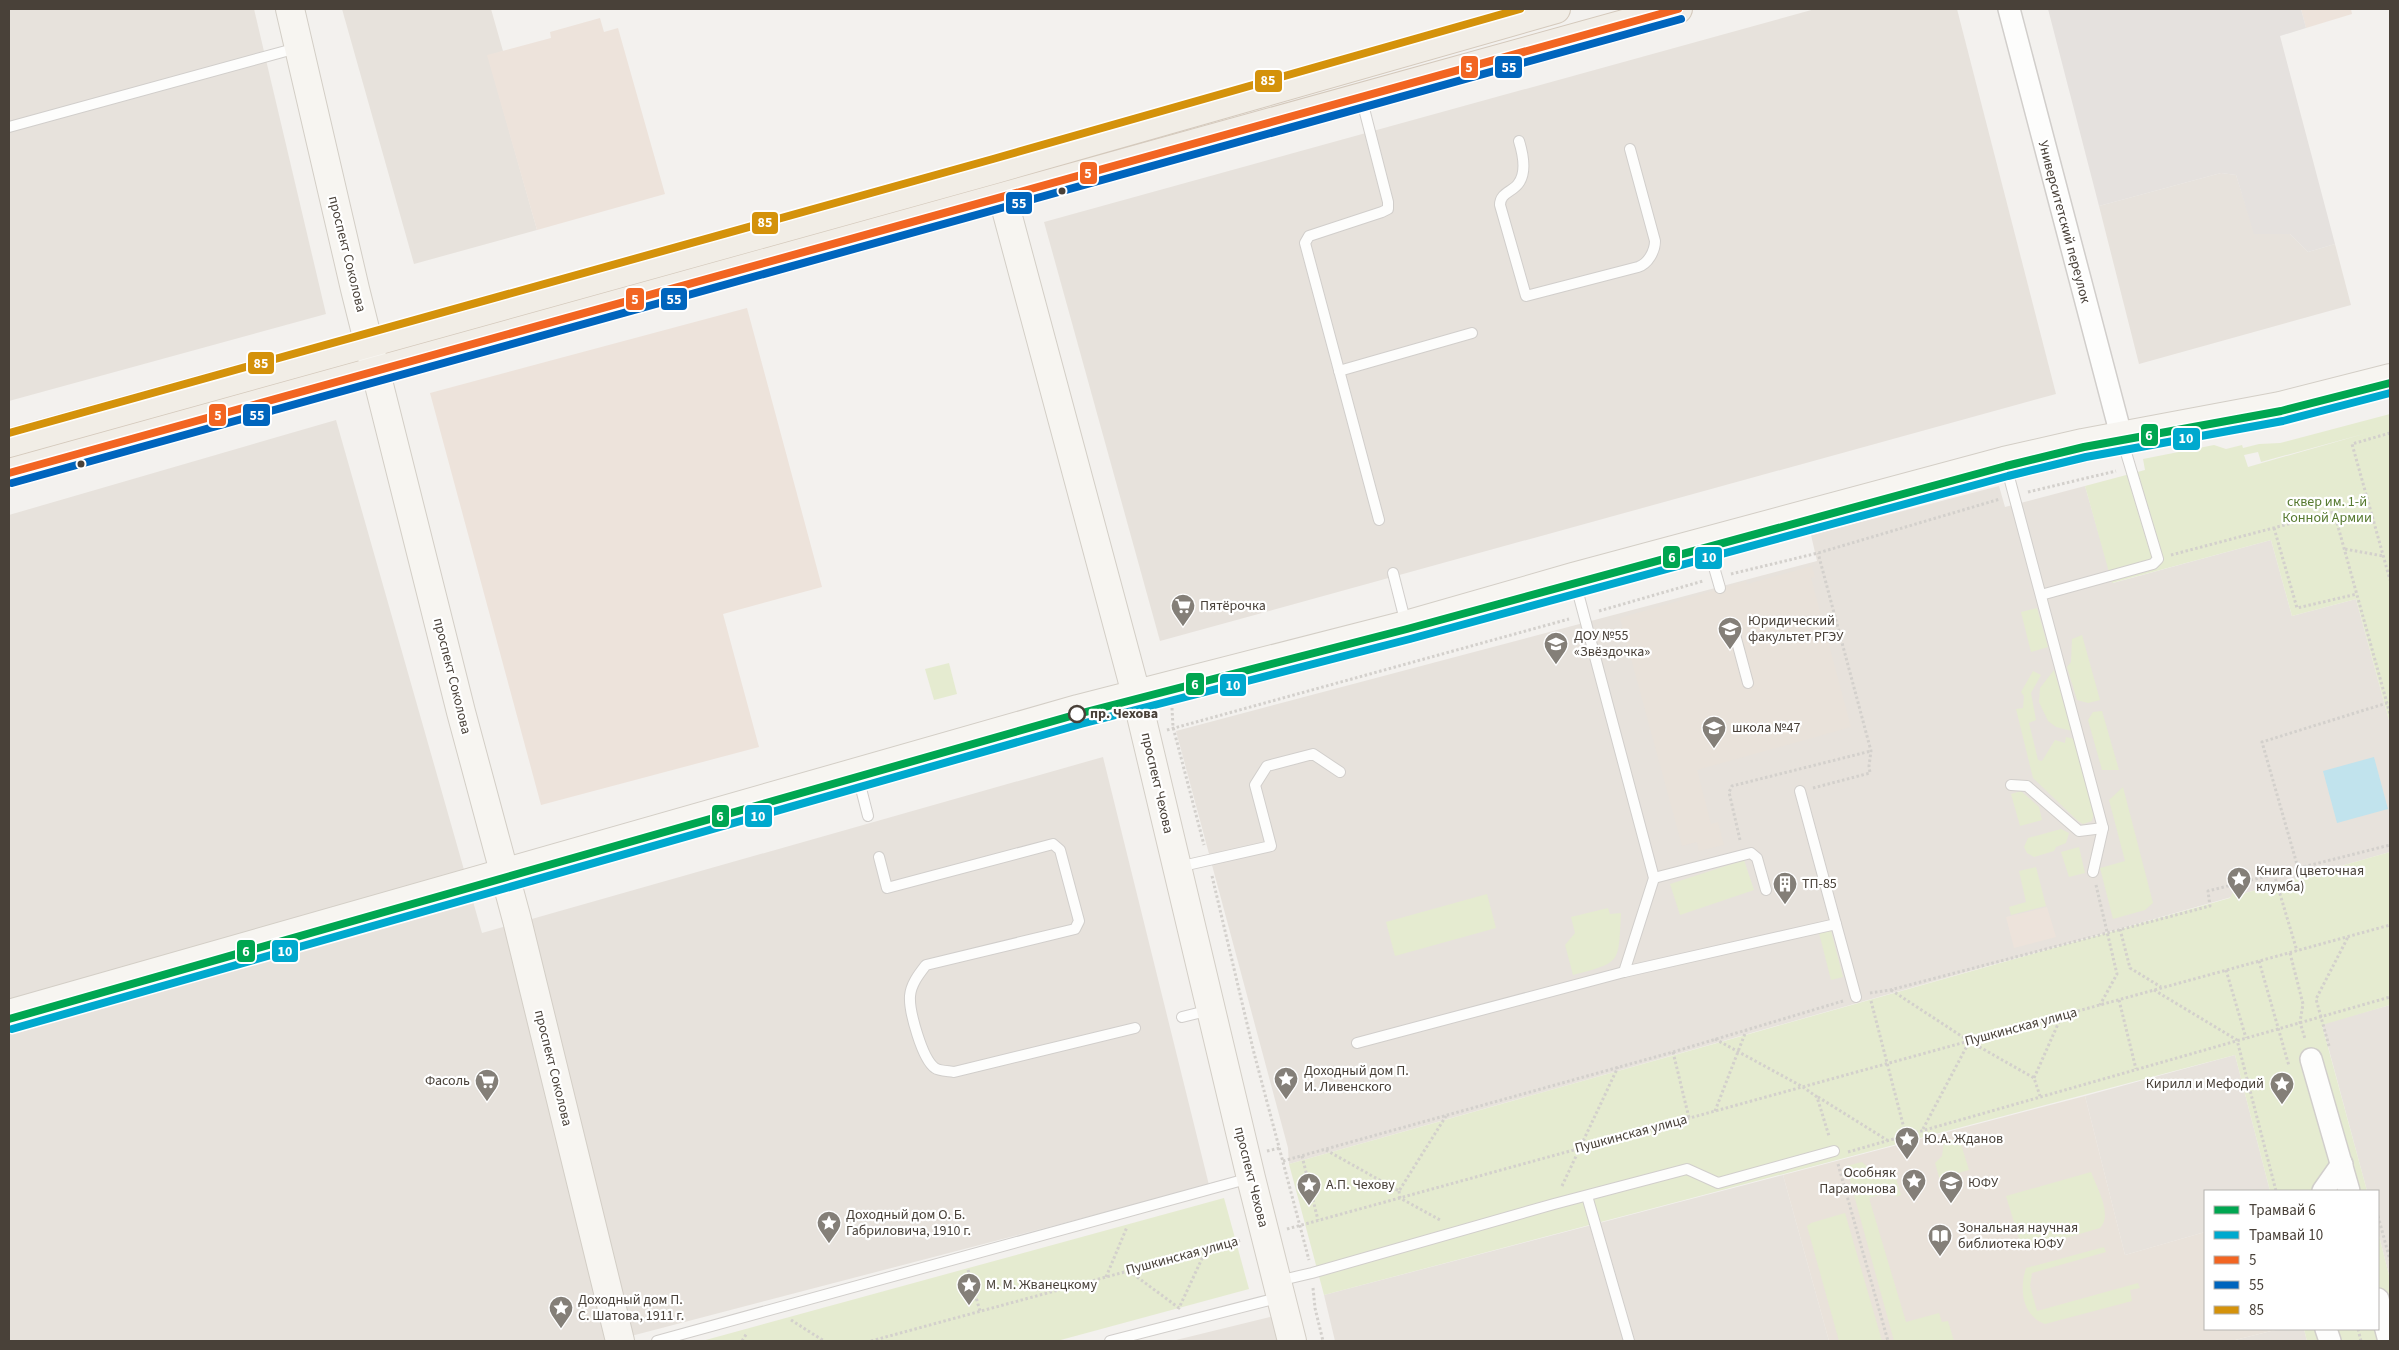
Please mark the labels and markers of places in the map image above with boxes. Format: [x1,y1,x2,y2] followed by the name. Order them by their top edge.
[1057,186,1067,196] unlabelled marker
[76,459,86,469] unlabelled marker
[1170,593,1196,627] supermarket icon: Пятёрочка
[1200,596,1266,616] place label: Пятёрочка
[1748,611,1844,647] place label: Юридический факультет РГЭУ
[1717,616,1743,650] school or university icon: Юридический факультет РГЭУ
[1574,626,1650,662] place label: ДОУ №55 «Звёздочка»
[1543,631,1569,665] school or university icon: ДОУ №55 «Звёздочка»
[1090,704,1158,724] place label: пр. Чехова
[1068,705,1086,723] marker: пр. Чехова
[1701,715,1727,749] school or university icon: школа №47
[1732,718,1801,738] place label: школа №47
[2256,861,2364,897] place label: Книга (цветочная клумба)
[2226,866,2252,900] place icon: Книга (цветочная клумба)
[1772,871,1798,905] building icon: ТП-85
[1802,874,1837,894] place label: ТП-85
[1304,1061,1409,1097] place label: Доходный дом П. И. Ливенского
[1273,1066,1299,1100] place icon: Доходный дом П. И. Ливенского
[474,1068,500,1102] supermarket icon: Фасоль
[425,1071,470,1091] place label: Фасоль
[2269,1071,2295,1105] place icon: Кирилл и Мефодий
[2146,1074,2264,1094] place label: Кирилл и Мефодий
[1894,1126,1920,1160] place icon: Ю.А. Жданов
[1924,1129,2003,1149] place label: Ю.А. Жданов
[1819,1163,1896,1199] place label: Особняк Парамонова
[1901,1168,1927,1202] place icon: Особняк Парамонова
[1938,1170,1964,1204] school or university icon: ЮФУ
[1296,1172,1322,1206] place icon: А.П. Чехову
[1968,1173,1999,1193] place label: ЮФУ
[1326,1175,1395,1195] place label: А.П. Чехову
[846,1205,971,1241] place label: Доходный дом О. Б. Габриловича, 1910 г.
[816,1210,842,1244] place icon: Доходный дом О. Б. Габриловича, 1910 г.
[1958,1218,2078,1254] place label: Зональная научная библиотека ЮФУ
[1927,1223,1953,1257] library icon: Зональная научная библиотека ЮФУ
[956,1272,982,1306] place icon: М. М. Жванецкому
[986,1275,1097,1295] place label: М. М. Жванецкому
[578,1290,684,1326] place label: Доходный дом П. С. Шатова, 1911 г.
[548,1295,574,1329] place icon: Доходный дом П. С. Шатова, 1911 г.

